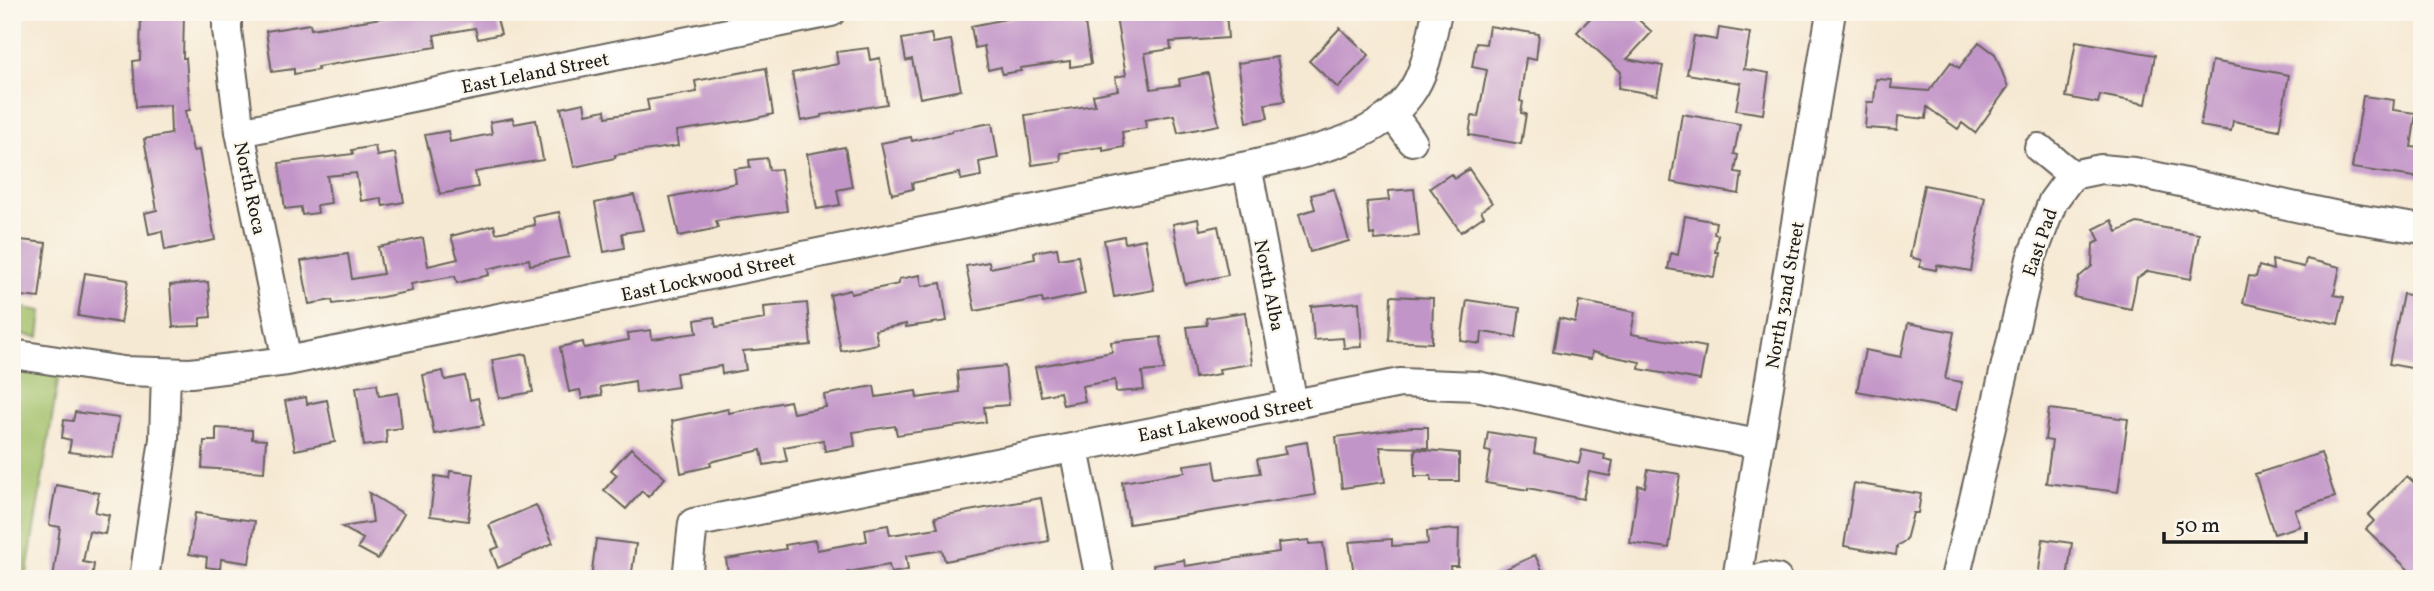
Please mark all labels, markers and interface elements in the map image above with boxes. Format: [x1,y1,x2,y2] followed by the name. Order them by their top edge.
[459,47,612,101] street label: East Leland Street
[226,139,272,237] street label: North Roca
[2017,205,2065,280] street label: East Pad
[1760,219,1812,371] street label: North 32nd Street
[1246,237,1290,333] street label: North Alba
[619,247,798,309] street label: East Lockwood Street
[1136,390,1315,450] street label: East Lakewood Street
[2164,500,2306,544] scale bar
[2175,512,2220,541] text: 50 m

